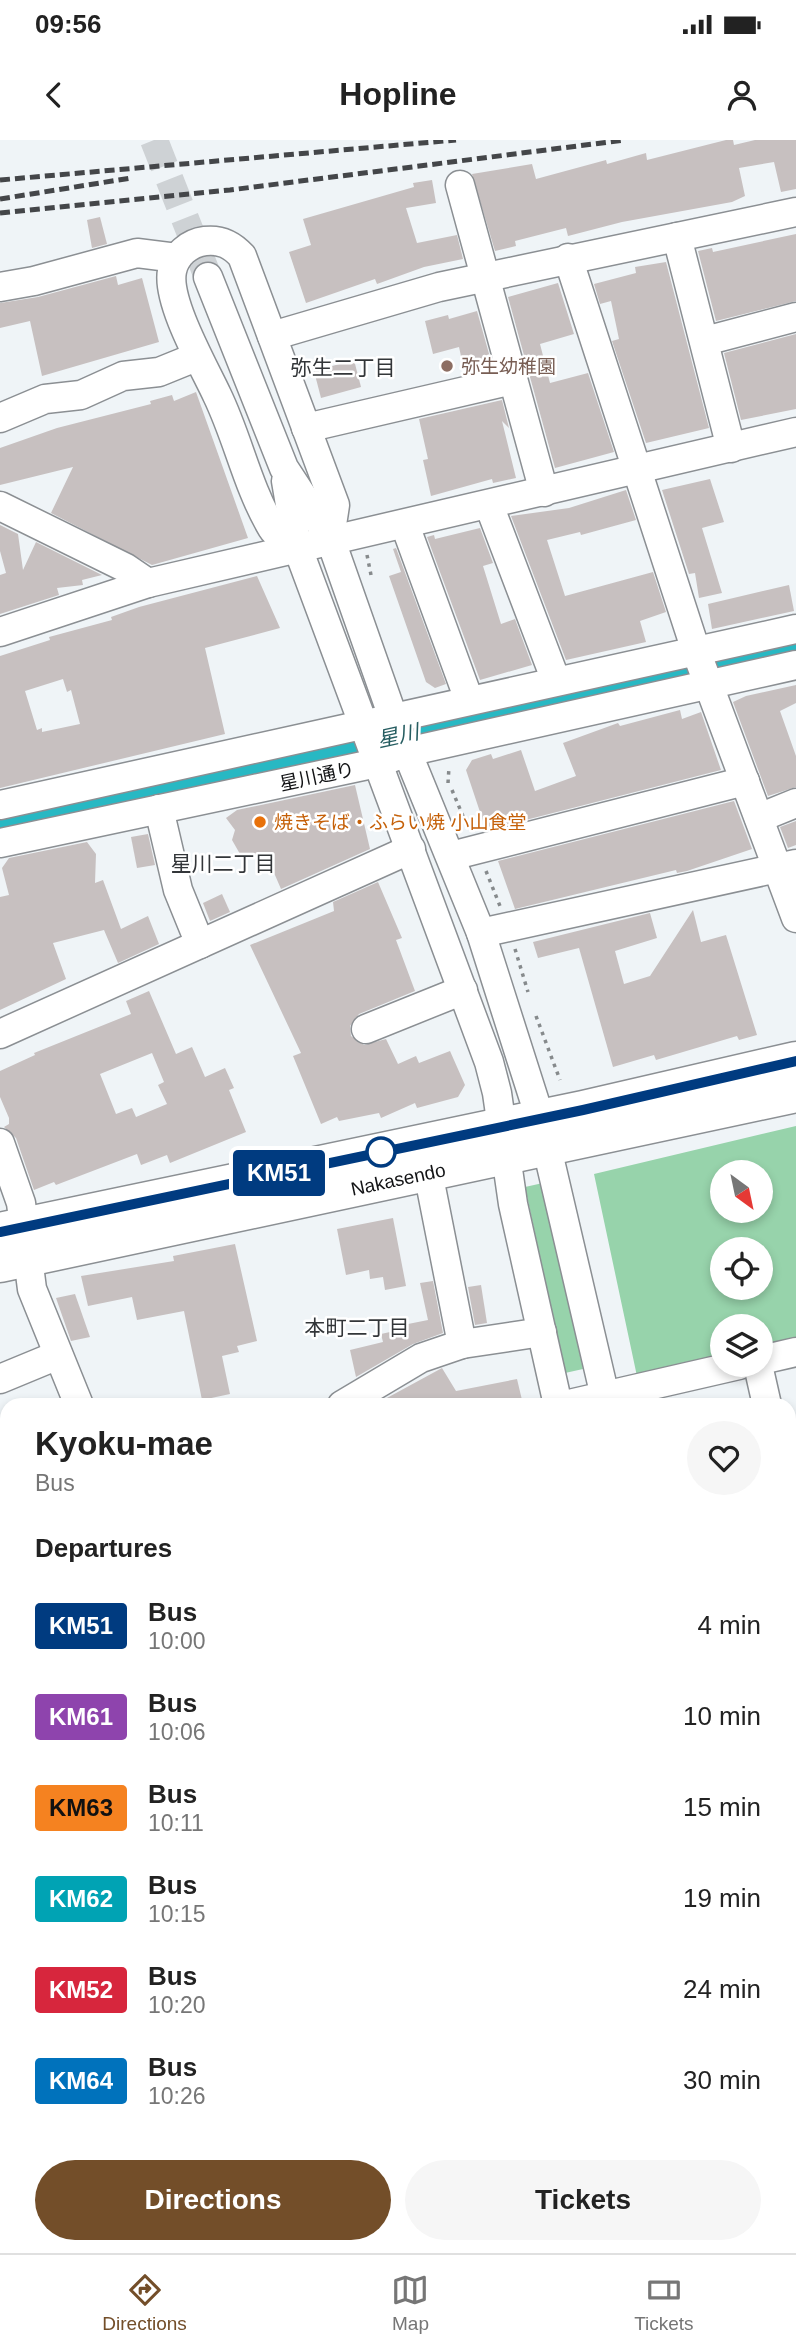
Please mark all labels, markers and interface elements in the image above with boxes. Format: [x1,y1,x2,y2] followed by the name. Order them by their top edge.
[35,9,102,39] text: 09:56
[35,76,73,114] icon: back
[339,76,457,112] text: Hopline
[723,76,761,114] icon: person
[291,356,396,379] district label: 弥生二丁目
[461,356,556,377] place label: 弥生幼稚園
[439,358,455,374] marker: 弥生幼稚園
[375,719,423,751] water label: 星川
[278,758,356,795] street label: 星川通り
[274,812,526,833] place label: 焼きそば・ふらい焼 小山食堂
[252,814,268,830] marker: 焼きそば・ふらい焼 小山食堂
[171,852,276,875] district label: 星川二丁目
[366,1137,396,1167] unlabelled marker
[230,1150,328,1196] line badge: KM51
[247,1159,311,1186] text: KM51
[349,1159,447,1200] street label: Nakasendo
[710,1160,774,1223] north arrow
[710,1160,773,1377] map controls
[710,1237,773,1300] button: locate
[710,1314,773,1377] button: layers
[305,1316,410,1339] district label: 本町二丁目
[687,1421,761,1495] button: heart
[35,1425,213,1462] text: Kyoku-mae
[35,1470,75,1496] text: Bus
[35,1533,172,1563] text: Departures
[148,1597,197,1627] text: Bus
[697,1610,761,1640] text: 4 min
[49,1612,113,1639] text: KM51
[148,1628,206,1654] text: 10:00
[148,1688,197,1718] text: Bus
[683,1701,761,1731] text: 10 min
[49,1703,113,1730] text: KM61
[148,1719,206,1745] text: 10:06
[148,1779,197,1809] text: Bus
[683,1792,761,1822] text: 15 min
[49,1794,113,1821] text: KM63
[148,1810,204,1836] text: 10:11
[148,1870,197,1900] text: Bus
[683,1883,761,1913] text: 19 min
[49,1885,113,1912] text: KM62
[148,1901,206,1927] text: 10:15
[148,1961,197,1991] text: Bus
[683,1974,761,2004] text: 24 min
[49,1976,113,2003] text: KM52
[148,1992,206,2018] text: 10:20
[148,2052,197,2082] text: Bus
[683,2065,761,2095] text: 30 min
[49,2067,113,2094] text: KM64
[148,2083,206,2109] text: 10:26
[35,2160,391,2240] button: Directions
[405,2160,761,2240] button: Tickets
[102,2271,187,2335] tab: Directions
[391,2271,429,2335] tab: Map
[634,2271,694,2335] tab: Tickets

